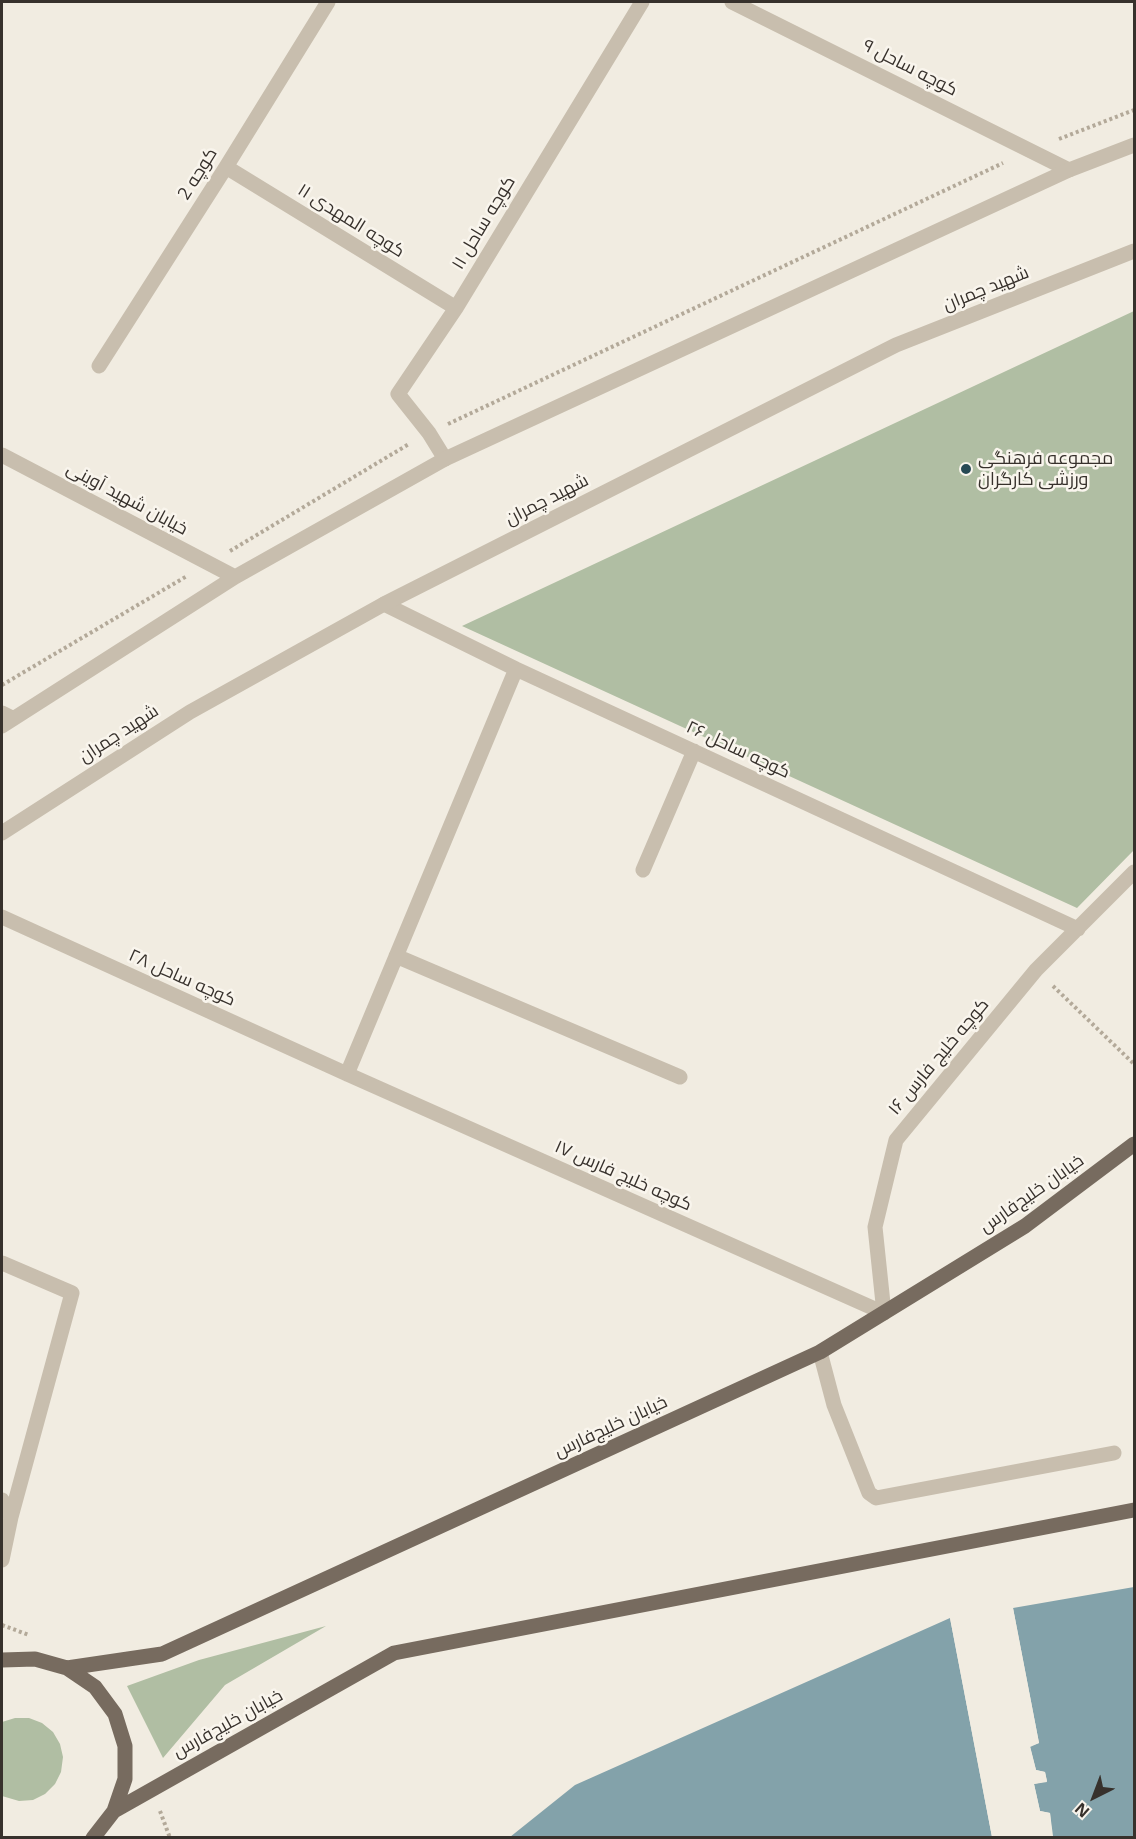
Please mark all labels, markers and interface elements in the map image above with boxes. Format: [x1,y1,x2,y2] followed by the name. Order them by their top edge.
[859,35,961,101] street label: کوچه ساحل ۹
[174,144,222,204] street label: کوچه 2
[448,172,520,274] street label: کوچه ساحل ۱۱
[294,179,408,263] street label: کوچه المهدی ۱۱
[940,262,1032,316] street label: شهید چمران
[978,448,1113,490] place label: مجموعه فرهنگی ورزشی کارگران
[63,458,191,540] street label: خیابان شهید آوینی
[959,462,973,476] marker: مجموعه فرهنگی ورزشی کارگران
[502,470,592,530] street label: شهید چمران
[75,700,163,768] street label: شهید چمران
[683,716,793,784] street label: کوچه ساحل ۲۶
[125,945,239,1011] street label: کوچه ساحل ۲۸
[884,994,994,1120] street label: کوچه خلیج فارس ۱۶
[551,1136,695,1216] street label: کوچه خلیج فارس ۱۷
[976,1150,1088,1238] street label: خیابان خلیج‌فارس
[551,1391,671,1463] street label: خیابان خلیج‌فارس
[169,1685,287,1763] street label: خیابان خلیج‌فارس
[1064,1767,1124,1827] north arrow
[1070,1798,1094,1823] text: N

